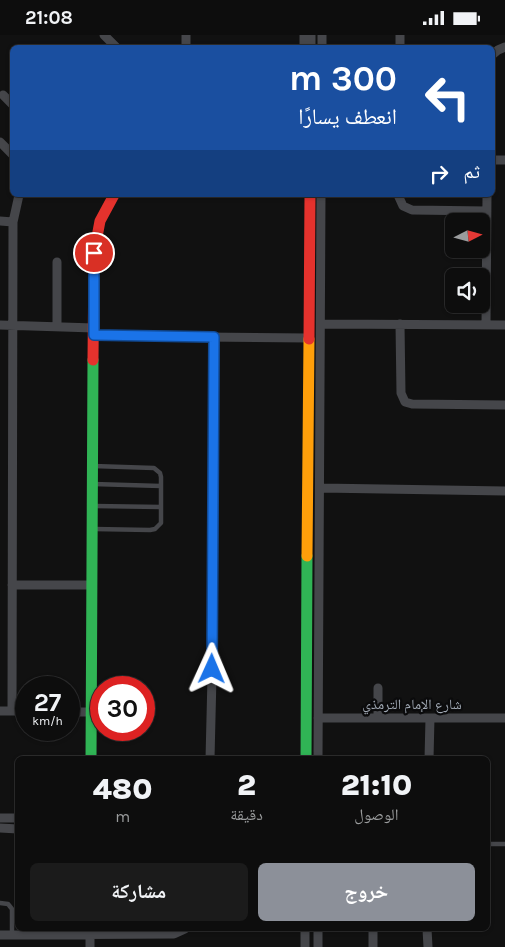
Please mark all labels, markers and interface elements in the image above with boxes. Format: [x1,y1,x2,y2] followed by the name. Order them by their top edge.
[25,7,73,29] text: 21:08
[289,58,397,99] text: 300 m
[415,65,480,130] icon: left
[298,104,397,130] text: انعطف يسارًا
[425,160,453,188] icon: right
[463,161,480,183] text: ثم
[445,213,490,257] north arrow
[445,213,490,313] map controls
[73,232,115,274] pin
[80,239,108,267] icon: arrive
[445,268,490,313] button: sound
[185,642,237,694] position arrow
[90,676,155,741] speed limit sign: 30
[34,688,61,717] text: 27
[362,696,462,715] street label: شارع الإمام الترمذي
[32,714,63,728] text: km/h
[237,767,256,803] text: 2
[341,767,412,803] text: 21:10
[93,771,152,807] text: 480
[230,805,263,824] text: دقيقة
[354,805,399,824] text: الوصول
[115,807,130,826] text: m
[30,863,248,921] button: مشاركة
[258,863,475,921] button: خروج

